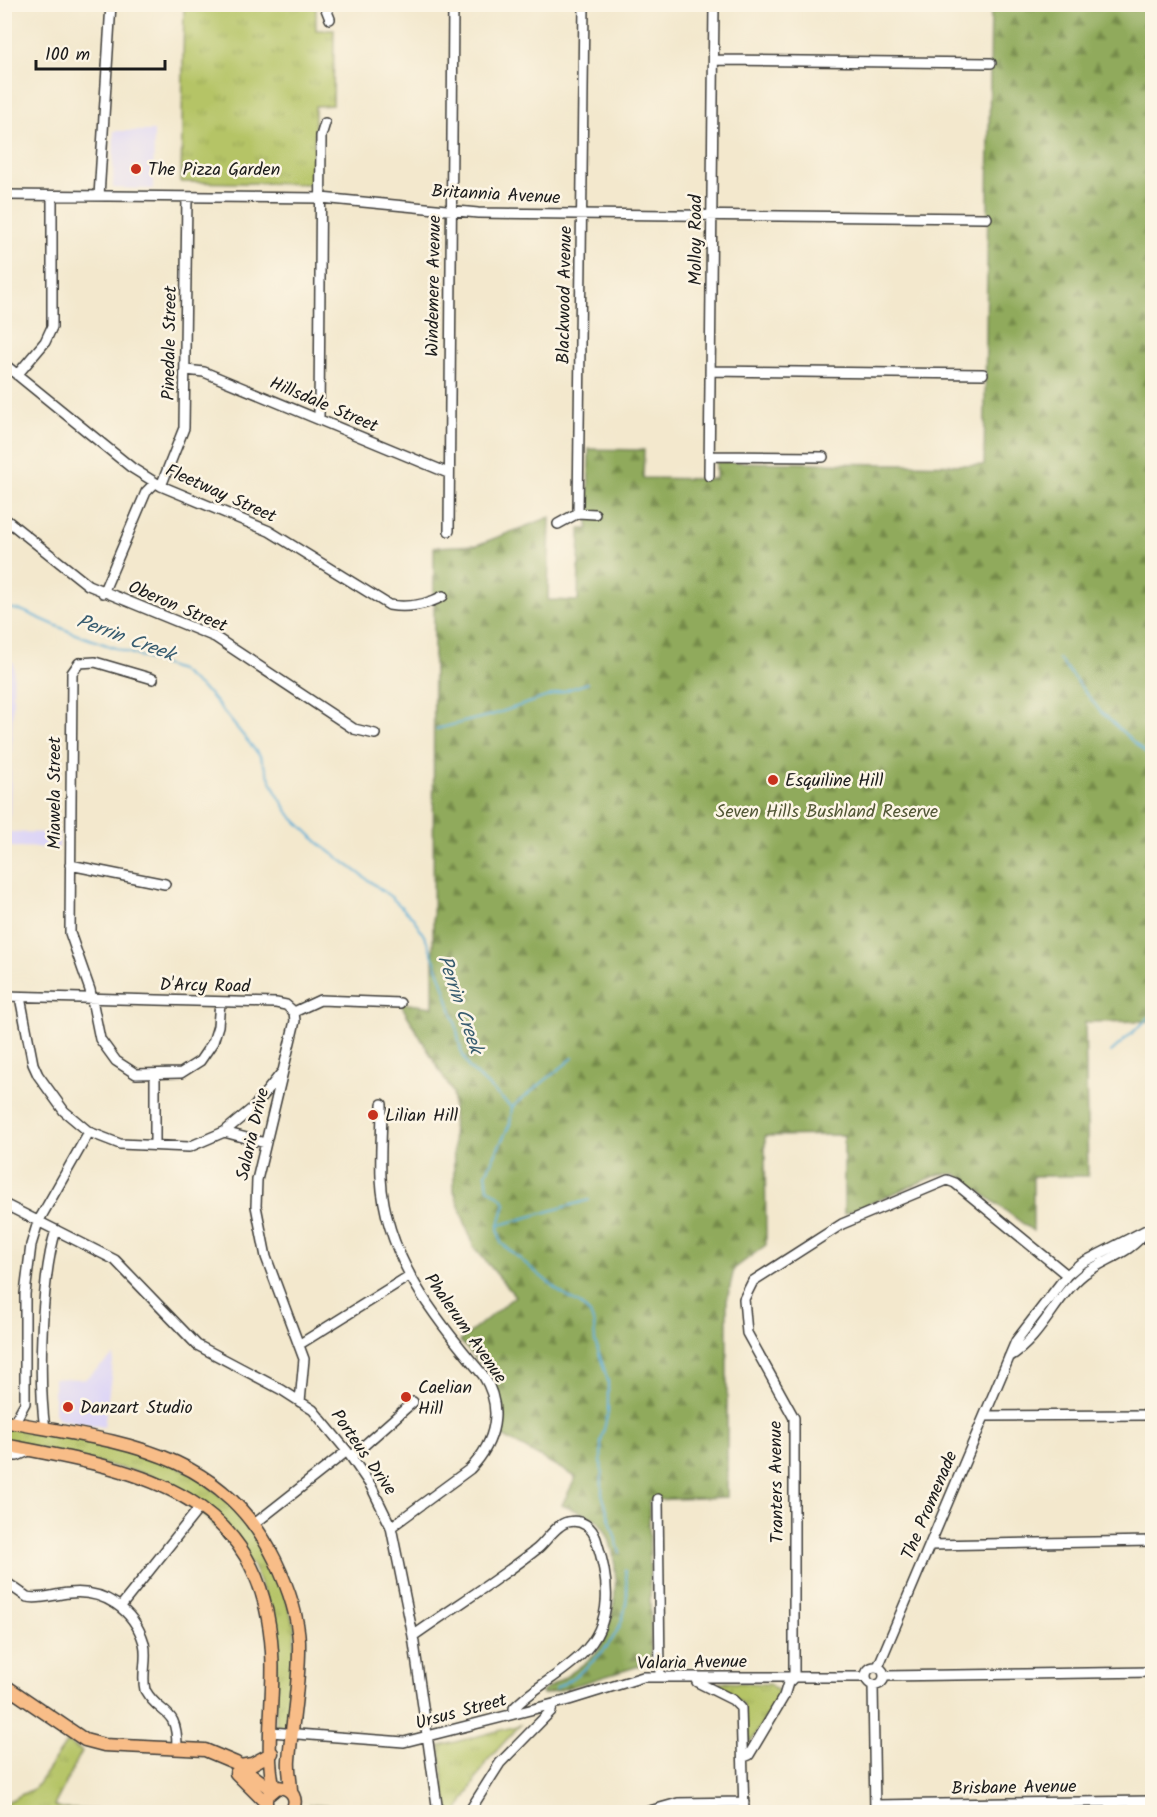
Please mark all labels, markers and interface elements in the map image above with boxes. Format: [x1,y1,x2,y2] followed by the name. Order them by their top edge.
[36,33,165,71] scale bar
[45,41,90,70] text: 100 m
[148,156,280,185] place label: The Pizza Garden
[129,162,143,176] marker: The Pizza Garden
[431,178,561,213] street label: Britannia Avenue
[682,193,711,286] street label: Molloy Road
[419,215,450,357] street label: Windemere Avenue
[550,226,581,364] street label: Blackwood Avenue
[155,284,186,401] street label: Pinedale Street
[265,369,383,442] street label: Hillsdale Street
[160,457,282,532] street label: Fleetway Street
[123,573,232,642] street label: Oberon Street
[72,606,181,672] water label: Perrin Creek
[41,736,70,849] street label: Miawela Street
[785,767,884,796] place label: Esquiline Hill
[766,773,780,787] marker: Esquiline Hill
[716,798,938,827] park label: Seven Hills Bushland Reserve
[427,951,492,1061] water label: Perrin Creek
[159,971,252,1002] street label: D'Arcy Road
[229,1085,278,1184] street label: Salaria Drive
[385,1102,459,1131] place label: Lilian Hill
[366,1108,380,1122] marker: Lilian Hill
[416,1267,514,1390] street label: Phalerum Avenue
[418,1374,472,1424] place label: Caelian Hill
[399,1390,413,1404] marker: Caelian Hill
[80,1394,193,1423] place label: Danzart Studio
[61,1400,75,1414] marker: Danzart Studio
[322,1404,403,1502] street label: Porteus Drive
[762,1420,793,1543] street label: Tranters Avenue
[894,1447,966,1565] street label: The Promenade
[637,1648,747,1679] street label: Valaria Avenue
[412,1686,511,1739] street label: Ursus Street
[951,1773,1077,1804] street label: Brisbane Avenue

